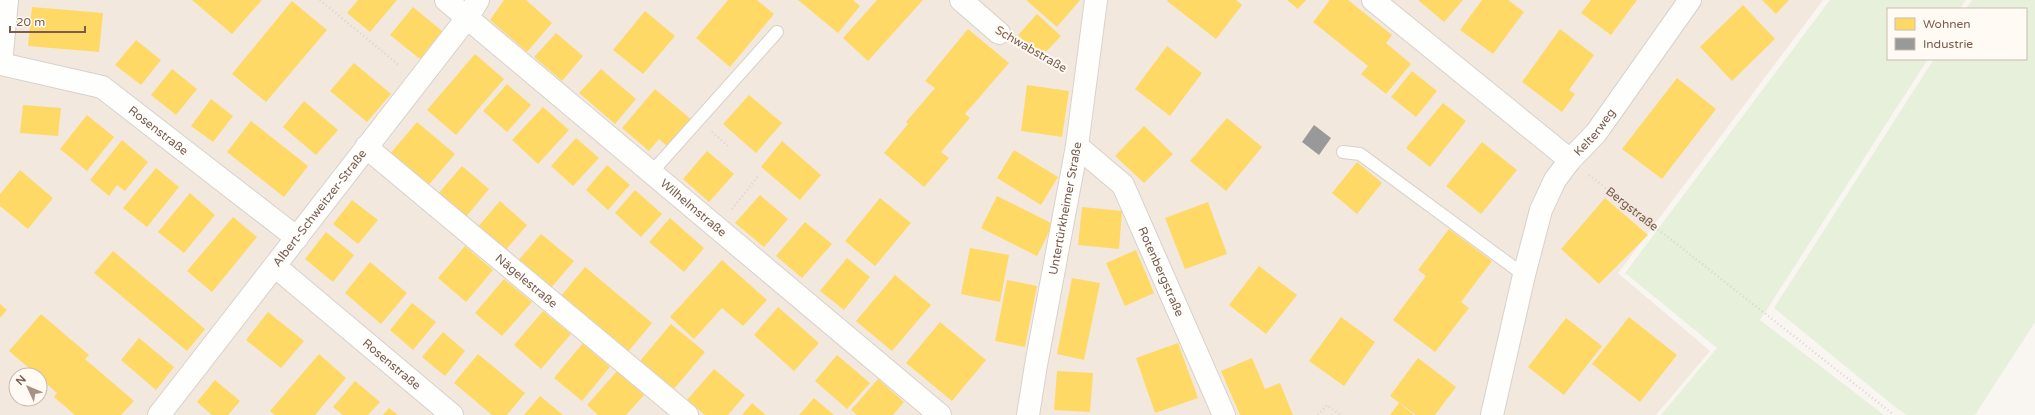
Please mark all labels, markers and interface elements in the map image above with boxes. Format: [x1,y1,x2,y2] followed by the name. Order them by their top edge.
[10,8,85,34] scale bar
[1887,8,2027,60] legend
[16,15,45,29] text: 20 m
[1923,17,1971,31] text: Wohnen
[993,23,1070,75] street label: Schwabstraße
[1923,37,1973,51] text: Industrie
[126,103,191,158] street label: Rosenstraße
[1571,106,1618,159] street label: Kelterweg
[1046,141,1084,276] street label: Untertürkheimer Straße
[270,147,369,269] street label: Albert-Schweitzer-Straße
[657,176,729,240] street label: Wilhelmstraße
[1603,184,1661,234] street label: Bergstraße
[1135,225,1187,319] street label: Rotenbergstraße
[493,251,560,311] street label: Nägelestraße
[360,336,424,393] street label: Rosenstraße
[8,367,48,407] north arrow
[13,373,29,388] text: N

